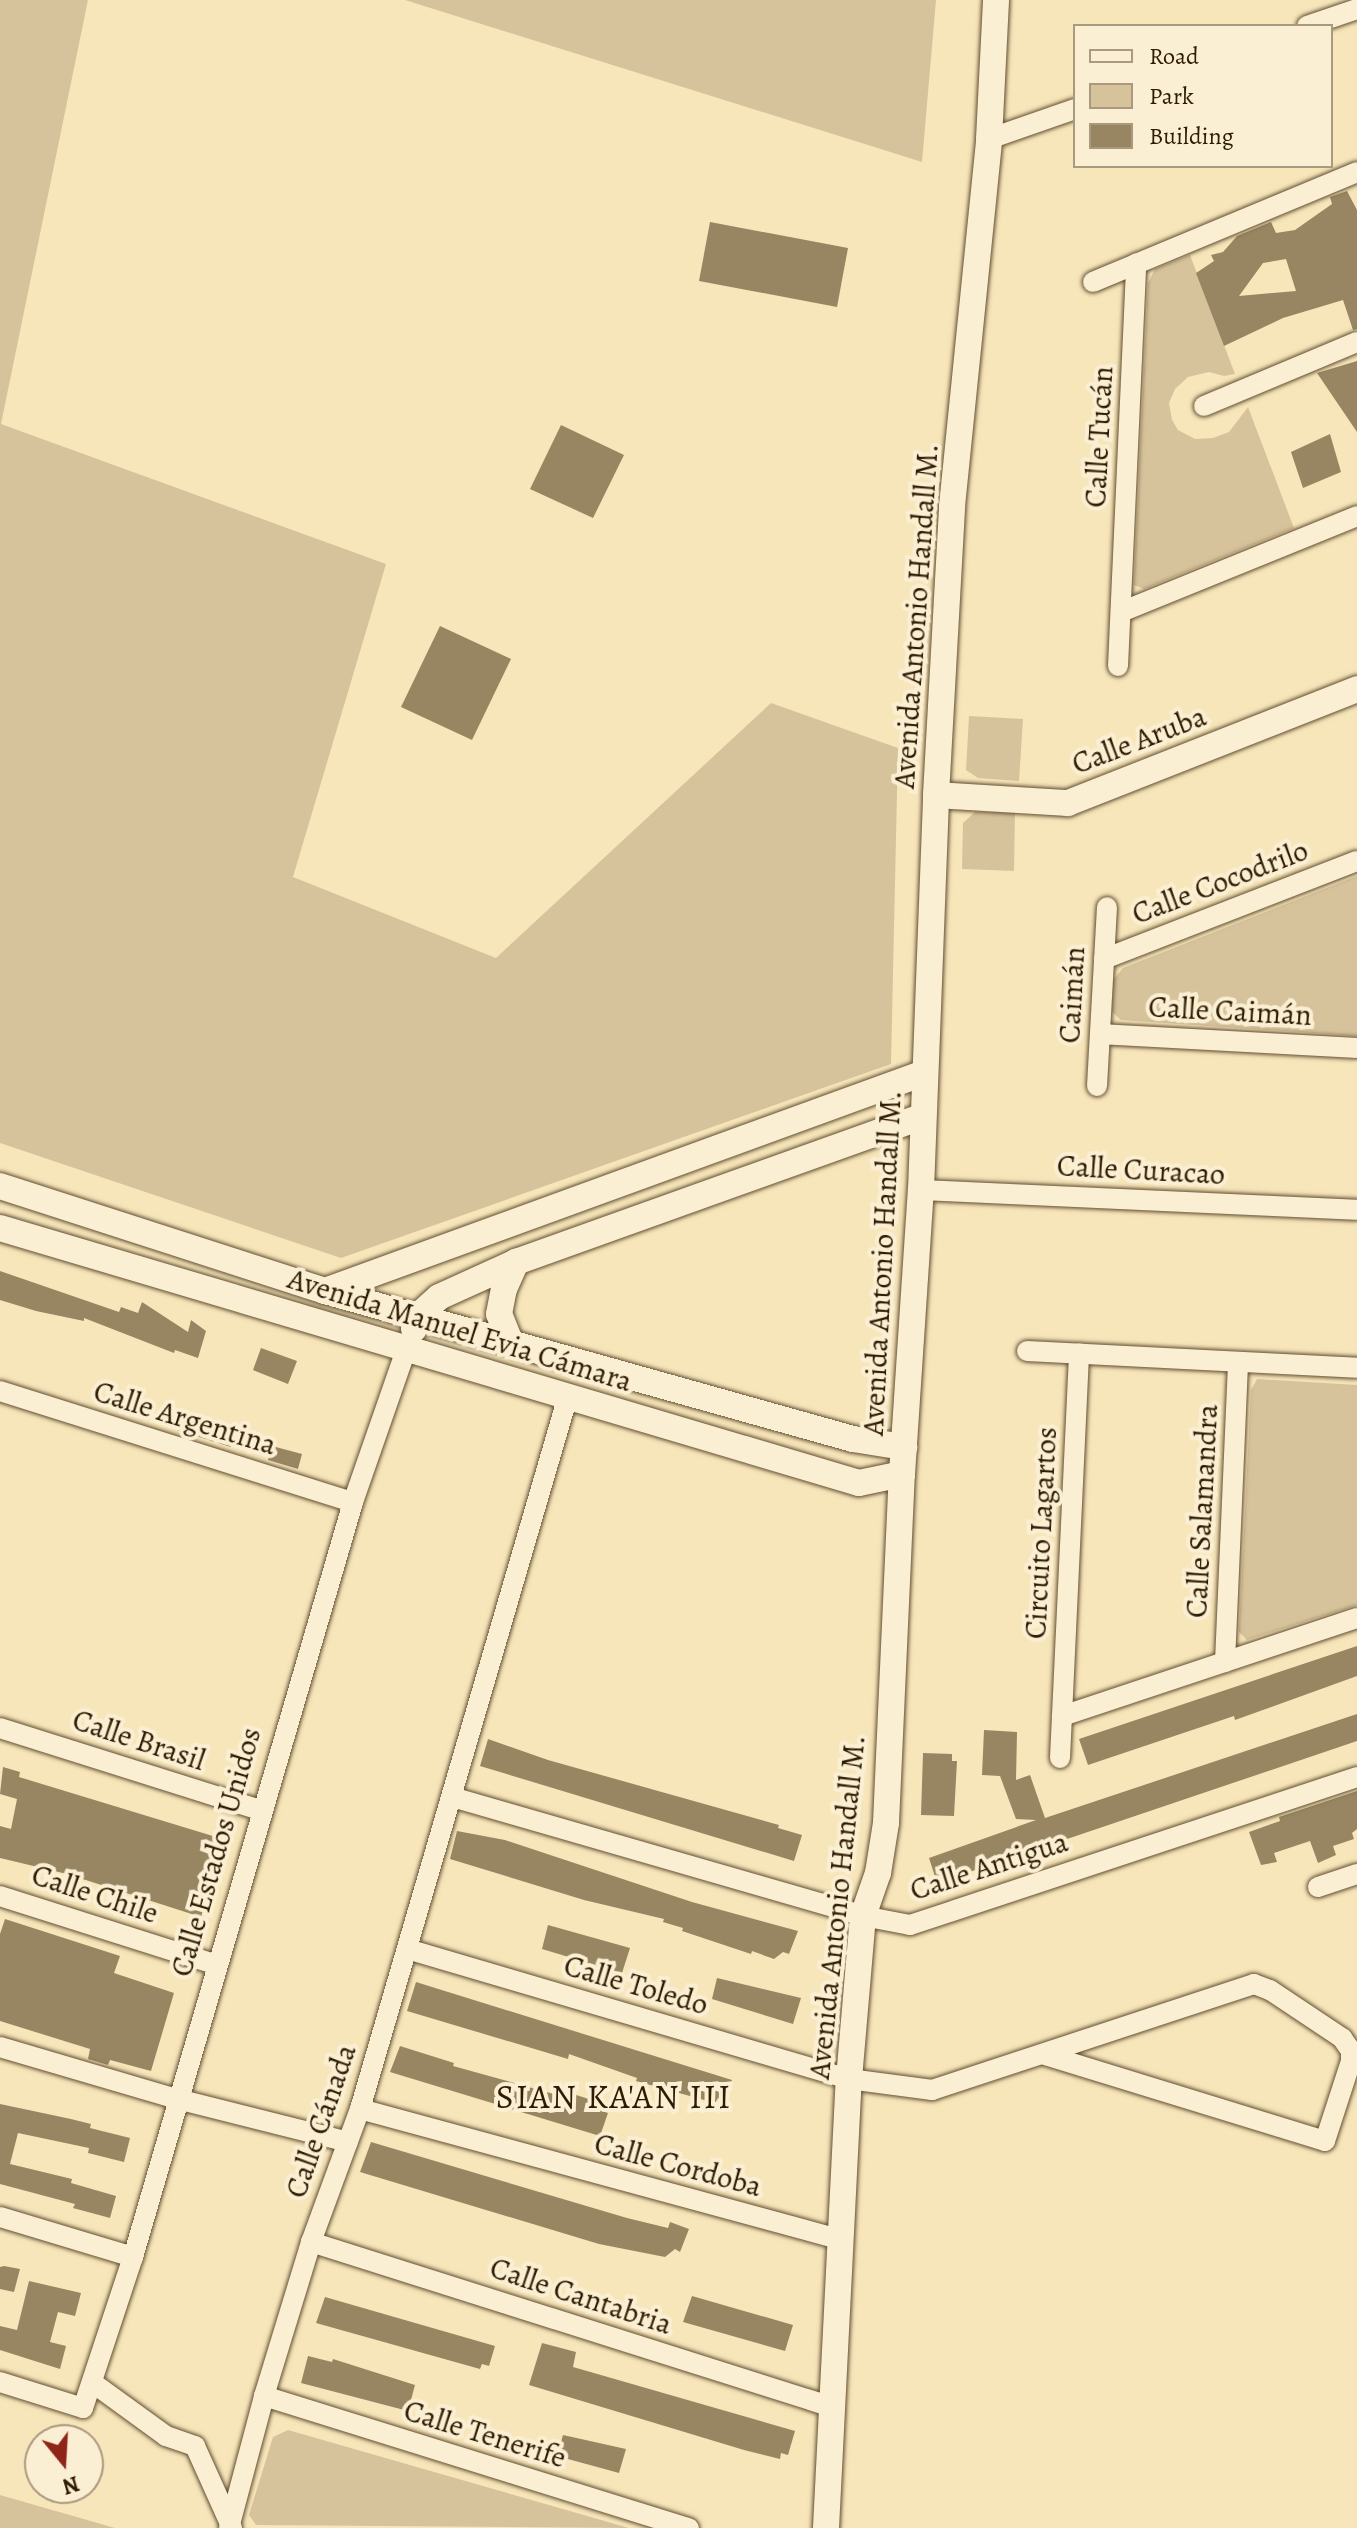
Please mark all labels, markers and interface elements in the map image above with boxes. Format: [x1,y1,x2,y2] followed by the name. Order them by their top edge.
[1073,24,1333,168] legend
[1149,40,1199,72] text: Road
[1149,80,1194,112] text: Park
[1149,120,1234,152] text: Building
[1077,365,1121,509] street label: Calle Tucán
[886,442,946,790] street label: Avenida Antonio Handall M.
[1067,698,1211,782] street label: Calle Aruba
[1127,832,1313,932] street label: Calle Cocodrilo
[1051,946,1093,1044] street label: Caimán
[1147,989,1313,1033] street label: Calle Caimán
[855,1089,909,1437] street label: Avenida Antonio Handall M.
[1056,1148,1226,1192] street label: Calle Curacao
[284,1260,636,1400] street label: Avenida Manuel Evia Cámara
[89,1373,281,1463] street label: Calle Argentina
[1178,1403,1226,1619] street label: Calle Salamandra
[1017,1426,1065,1640] street label: Circuito Lagartos
[68,1702,210,1778] street label: Calle Brasil
[163,1723,269,1981] street label: Calle Estados Unidos
[801,1733,873,2081] street label: Avenida Antonio Handall M.
[906,1824,1072,1908] street label: Calle Antigua
[27,1857,163,1931] street label: Calle Chile
[560,1947,712,2023] street label: Calle Toledo
[278,2039,364,2203] street label: Calle Cánada
[496,2077,732,2117] district label: SIAN KA'AN III
[591,2125,765,2205] street label: Calle Cordoba
[486,2250,676,2342] street label: Calle Cantabria
[400,2392,570,2476] street label: Calle Tenerife
[24,2424,104,2504] north arrow
[59,2468,83,2502] text: N

